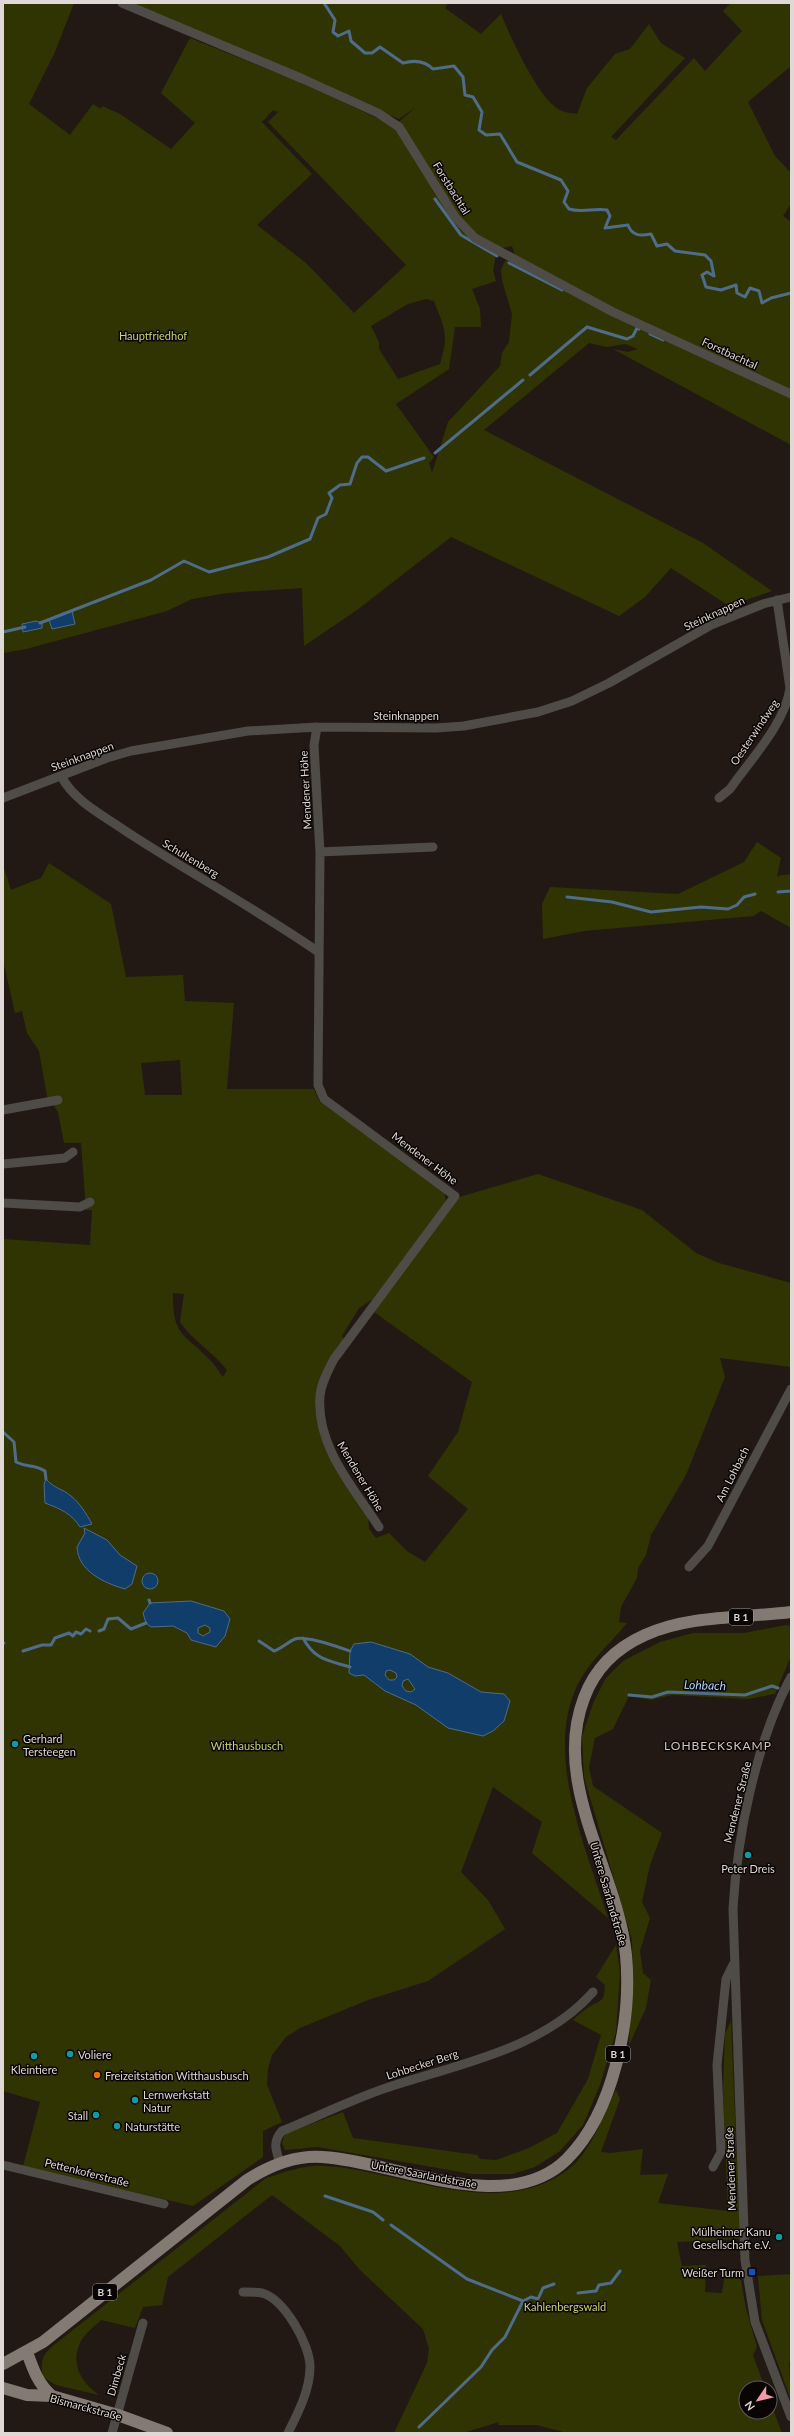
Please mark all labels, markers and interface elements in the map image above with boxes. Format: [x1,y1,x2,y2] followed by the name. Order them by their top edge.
[431,159,473,217] street label: Forstbachtal
[119,329,187,342] park label: Hauptfriedhof
[700,335,760,371] street label: Forstbachtal
[681,593,747,633] street label: Steinknappen
[727,696,781,767] street label: Oesterwindweg
[373,709,439,722] street label: Steinknappen
[49,739,115,773] street label: Steinknappen
[296,750,314,830] street label: Mendener Höhe
[160,836,222,880] street label: Schultenberg
[390,1129,461,1187] street label: Mendener Höhe
[335,1439,387,1513] street label: Mendener Höhe
[713,1444,751,1504] street label: Am Lohbach
[729,1609,753,1625] road number: B 1
[684,1677,726,1693] water label: Lohbach
[23,1732,76,1758] place label: Gerhard Tersteegen
[664,1738,772,1753] district label: LOHBECKSKAMP
[10,1739,20,1749] marker: Gerhard Tersteegen
[211,1739,283,1752] park label: Witthausbusch
[721,1760,753,1844] street label: Mendener Straße
[588,1840,630,1948] street label: Untere Saarlandstraße
[743,1850,753,1860] marker: Peter Dreis
[721,1862,775,1875] place label: Peter Dreis
[384,2046,460,2082] street label: Lohbecker Berg
[606,2046,630,2062] road number: B 1
[78,2048,112,2061] place label: Voliere
[65,2049,75,2059] marker: Voliere
[29,2051,39,2061] marker: Kleintiere
[11,2063,57,2076] place label: Kleintiere
[105,2069,249,2082] place label: Freizeitstation Witthausbusch
[92,2070,102,2080] marker: Freizeitstation Witthausbusch
[143,2088,210,2114] place label: Lernwerkstatt Natur
[130,2095,140,2105] marker: Lernwerkstatt Natur
[68,2109,88,2122] place label: Stall
[91,2110,101,2120] marker: Stall
[125,2120,180,2133] place label: Naturstätte
[112,2121,122,2131] marker: Naturstätte
[722,2127,738,2211] street label: Mendener Straße
[43,2155,131,2189] street label: Pettenkoferstraße
[370,2157,478,2191] street label: Untere Saarlandstraße
[691,2225,771,2251] place label: Mülheimer Kanu Gesellschaft e.V.
[774,2232,784,2242] marker: Mülheimer Kanu Gesellschaft e.V.
[682,2266,744,2279] place label: Weißer Turm
[747,2267,757,2277] marker: Weißer Turm
[93,2284,117,2300] road number: B 1
[524,2300,606,2313] park label: Kahlenbergswald
[104,2352,128,2397] street label: Dimbeck
[738,2380,778,2420] north arrow
[49,2391,124,2423] street label: Bismarckstraße
[742,2399,757,2413] text: N

